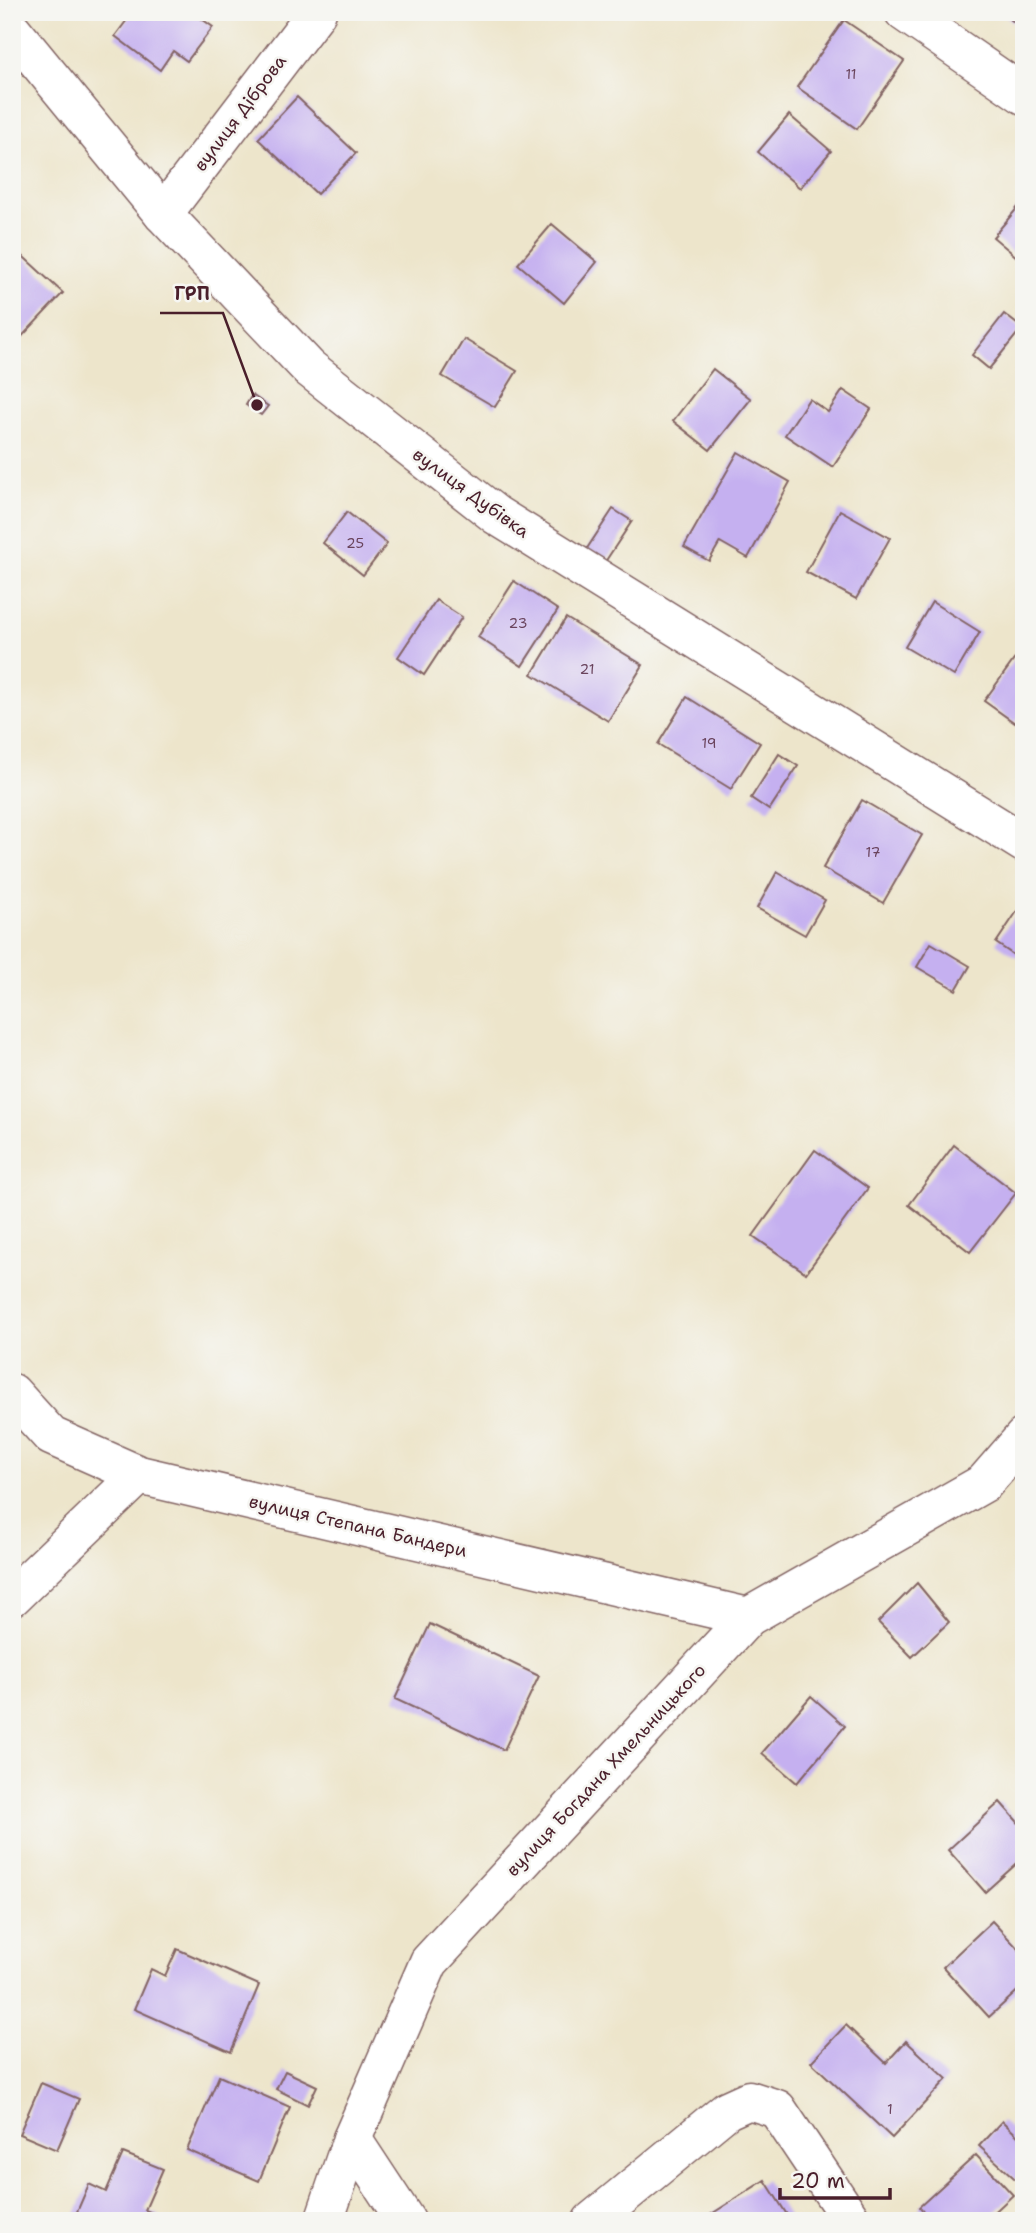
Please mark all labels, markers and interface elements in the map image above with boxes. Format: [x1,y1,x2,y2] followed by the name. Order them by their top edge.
[188,50,292,176] street label: вулиця Діброва
[845,65,857,83] house number: 11
[160,273,223,313] callout: ГРП
[174,281,210,306] text: ГРП
[408,443,534,543] street label: вулиця Дубівка
[346,534,364,552] house number: 25
[509,614,527,632] house number: 23
[580,660,594,678] house number: 21
[701,734,717,752] house number: 19
[866,843,880,861] house number: 17
[247,1489,470,1563] street label: вулиця Степана Бандери
[501,1658,711,1882] street label: вулиця Богдана Хмельницького
[887,2100,893,2118] house number: 1
[780,2156,891,2200] scale bar
[791,2167,845,2195] text: 20 m

